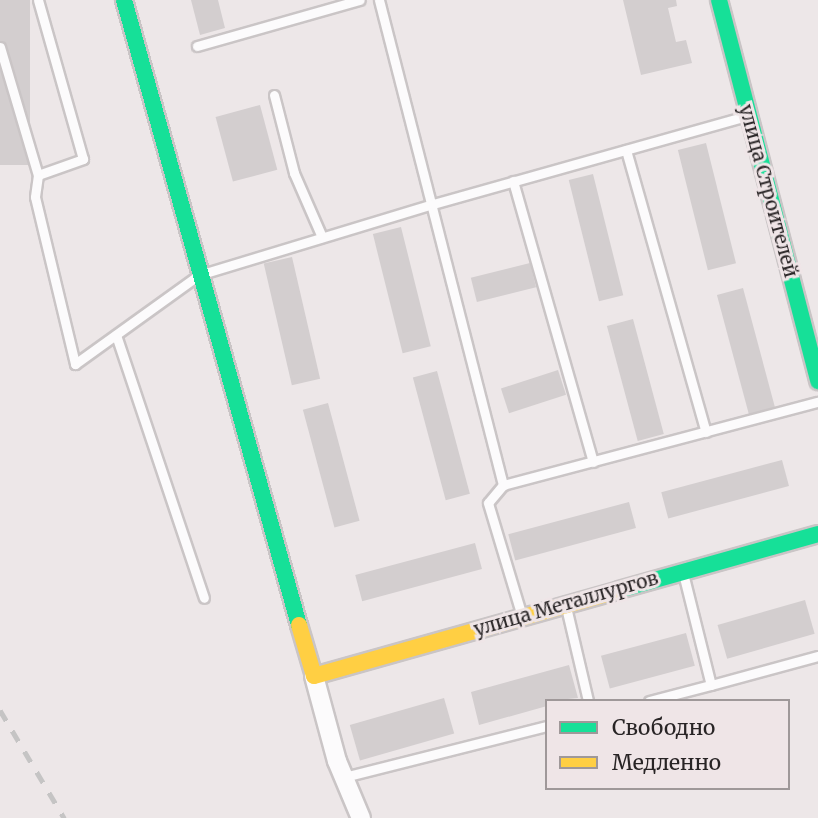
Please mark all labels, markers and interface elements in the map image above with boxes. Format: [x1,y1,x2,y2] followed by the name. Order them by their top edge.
[734,102,802,280] street label: улица Строителей
[471,567,661,641] street label: улица Металлургов
[545,699,790,790] legend
[612,714,715,741] text: Свободно
[612,749,721,776] text: Медленно

